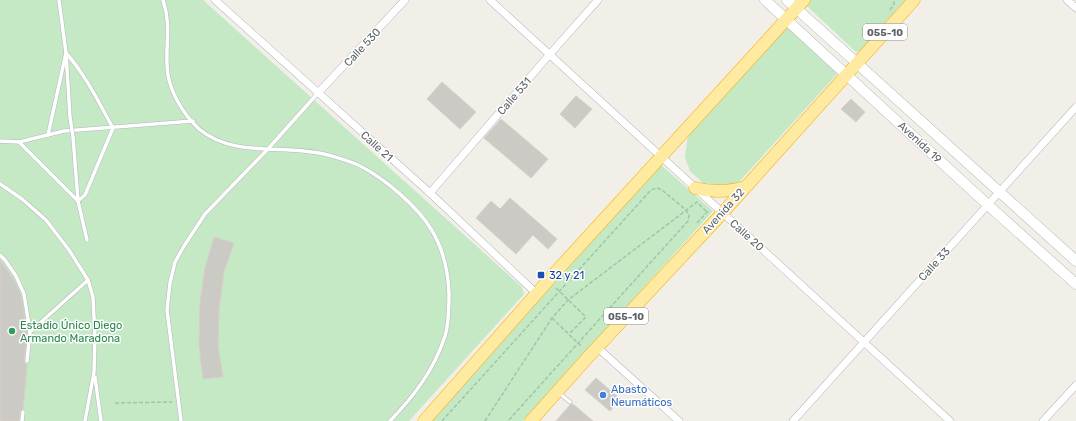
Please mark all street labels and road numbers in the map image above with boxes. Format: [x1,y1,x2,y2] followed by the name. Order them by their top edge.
[863,24,907,40] road number: 055-10
[341,25,383,69] street label: Calle 530
[495,75,534,118] street label: Calle 531
[895,119,944,166] street label: Avenida 19
[358,129,395,164] street label: Calle 21
[700,186,747,237] street label: Avenida 32
[727,217,766,254] street label: Calle 20
[916,245,953,284] street label: Calle 33
[604,308,648,324] road number: 055-10

